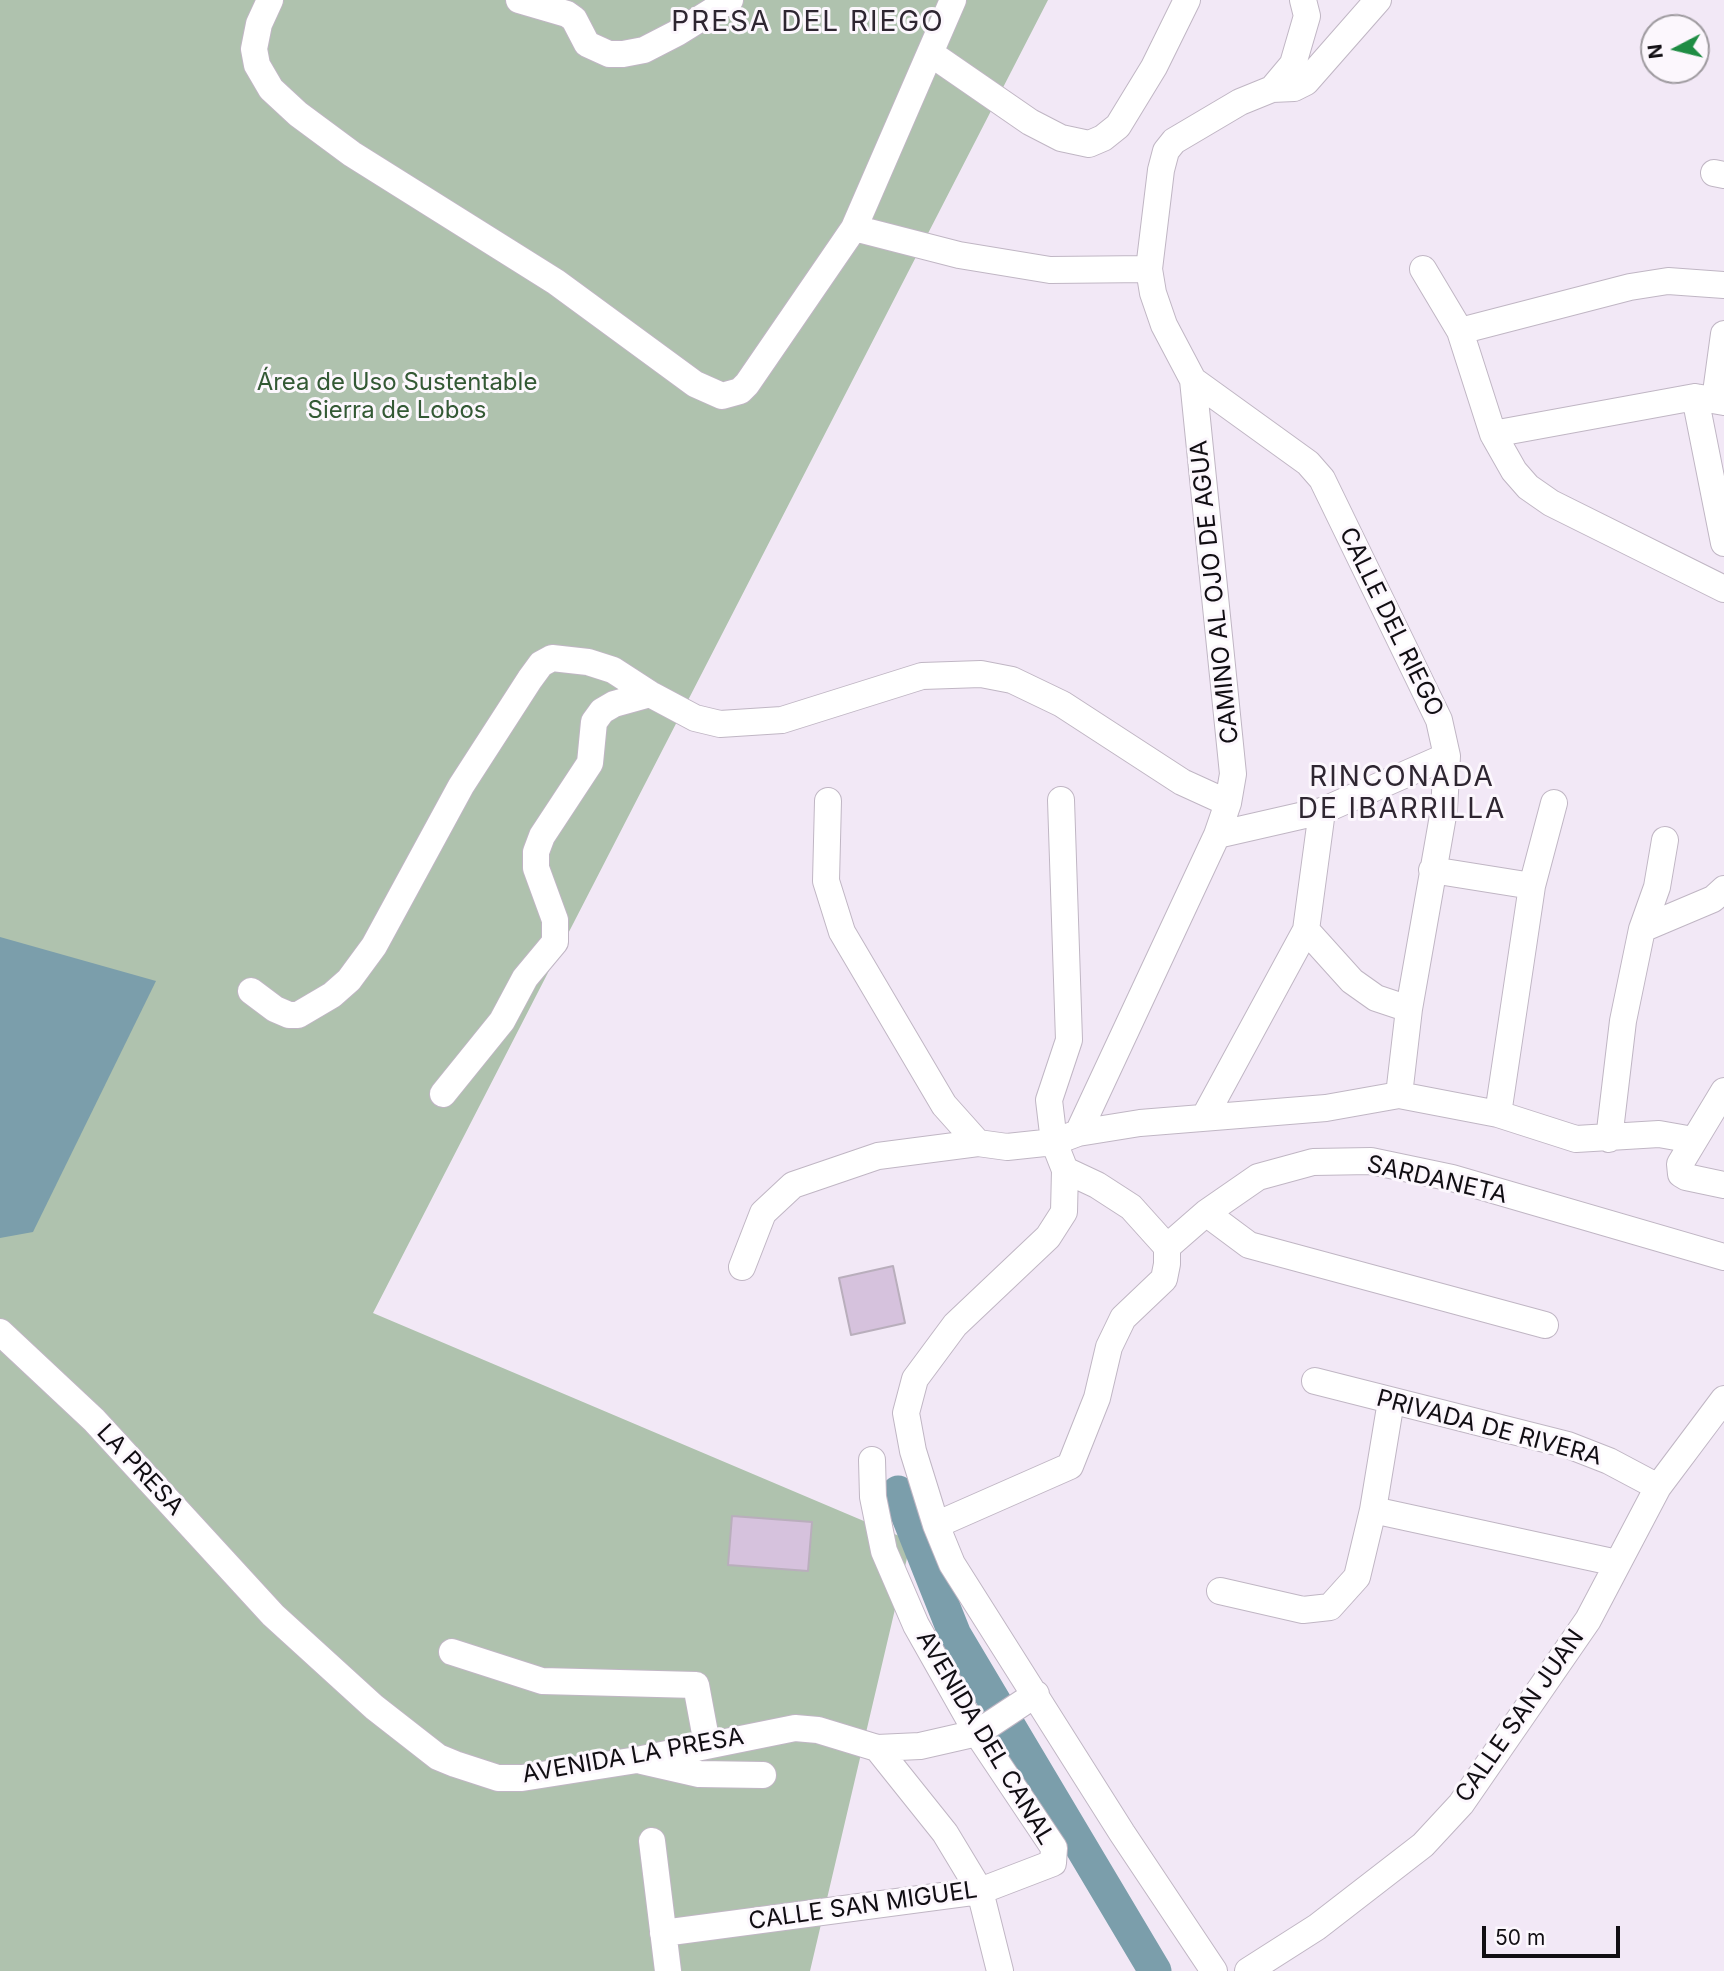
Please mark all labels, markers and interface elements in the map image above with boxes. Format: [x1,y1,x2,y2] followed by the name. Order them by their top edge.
[673,6,943,40] district label: PRESA DEL RIEGO
[1640,14,1710,84] north arrow
[1643,43,1668,60] text: N
[257,369,537,425] park label: Área de Uso Sustentable Sierra de Lobos
[1185,439,1245,745] street label: CAMINO AL OJO DE AGUA
[1333,523,1449,721] street label: CALLE DEL RIEGO
[1299,761,1505,827] district label: RINCONADA DE IBARRILLA
[1364,1150,1510,1210] street label: SARDANETA
[1373,1384,1605,1472] street label: PRIVADA DE RIVERA
[91,1418,189,1522] street label: LA PRESA
[1450,1624,1590,1808] street label: CALLE SAN JUAN
[910,1626,1060,1850] street label: AVENIDA DEL CANAL
[520,1722,746,1790] street label: AVENIDA LA PRESA
[747,1876,979,1936] street label: CALLE SAN MIGUEL
[1486,1912,1624,1956] scale bar
[1495,1925,1545,1950] text: 50 m

